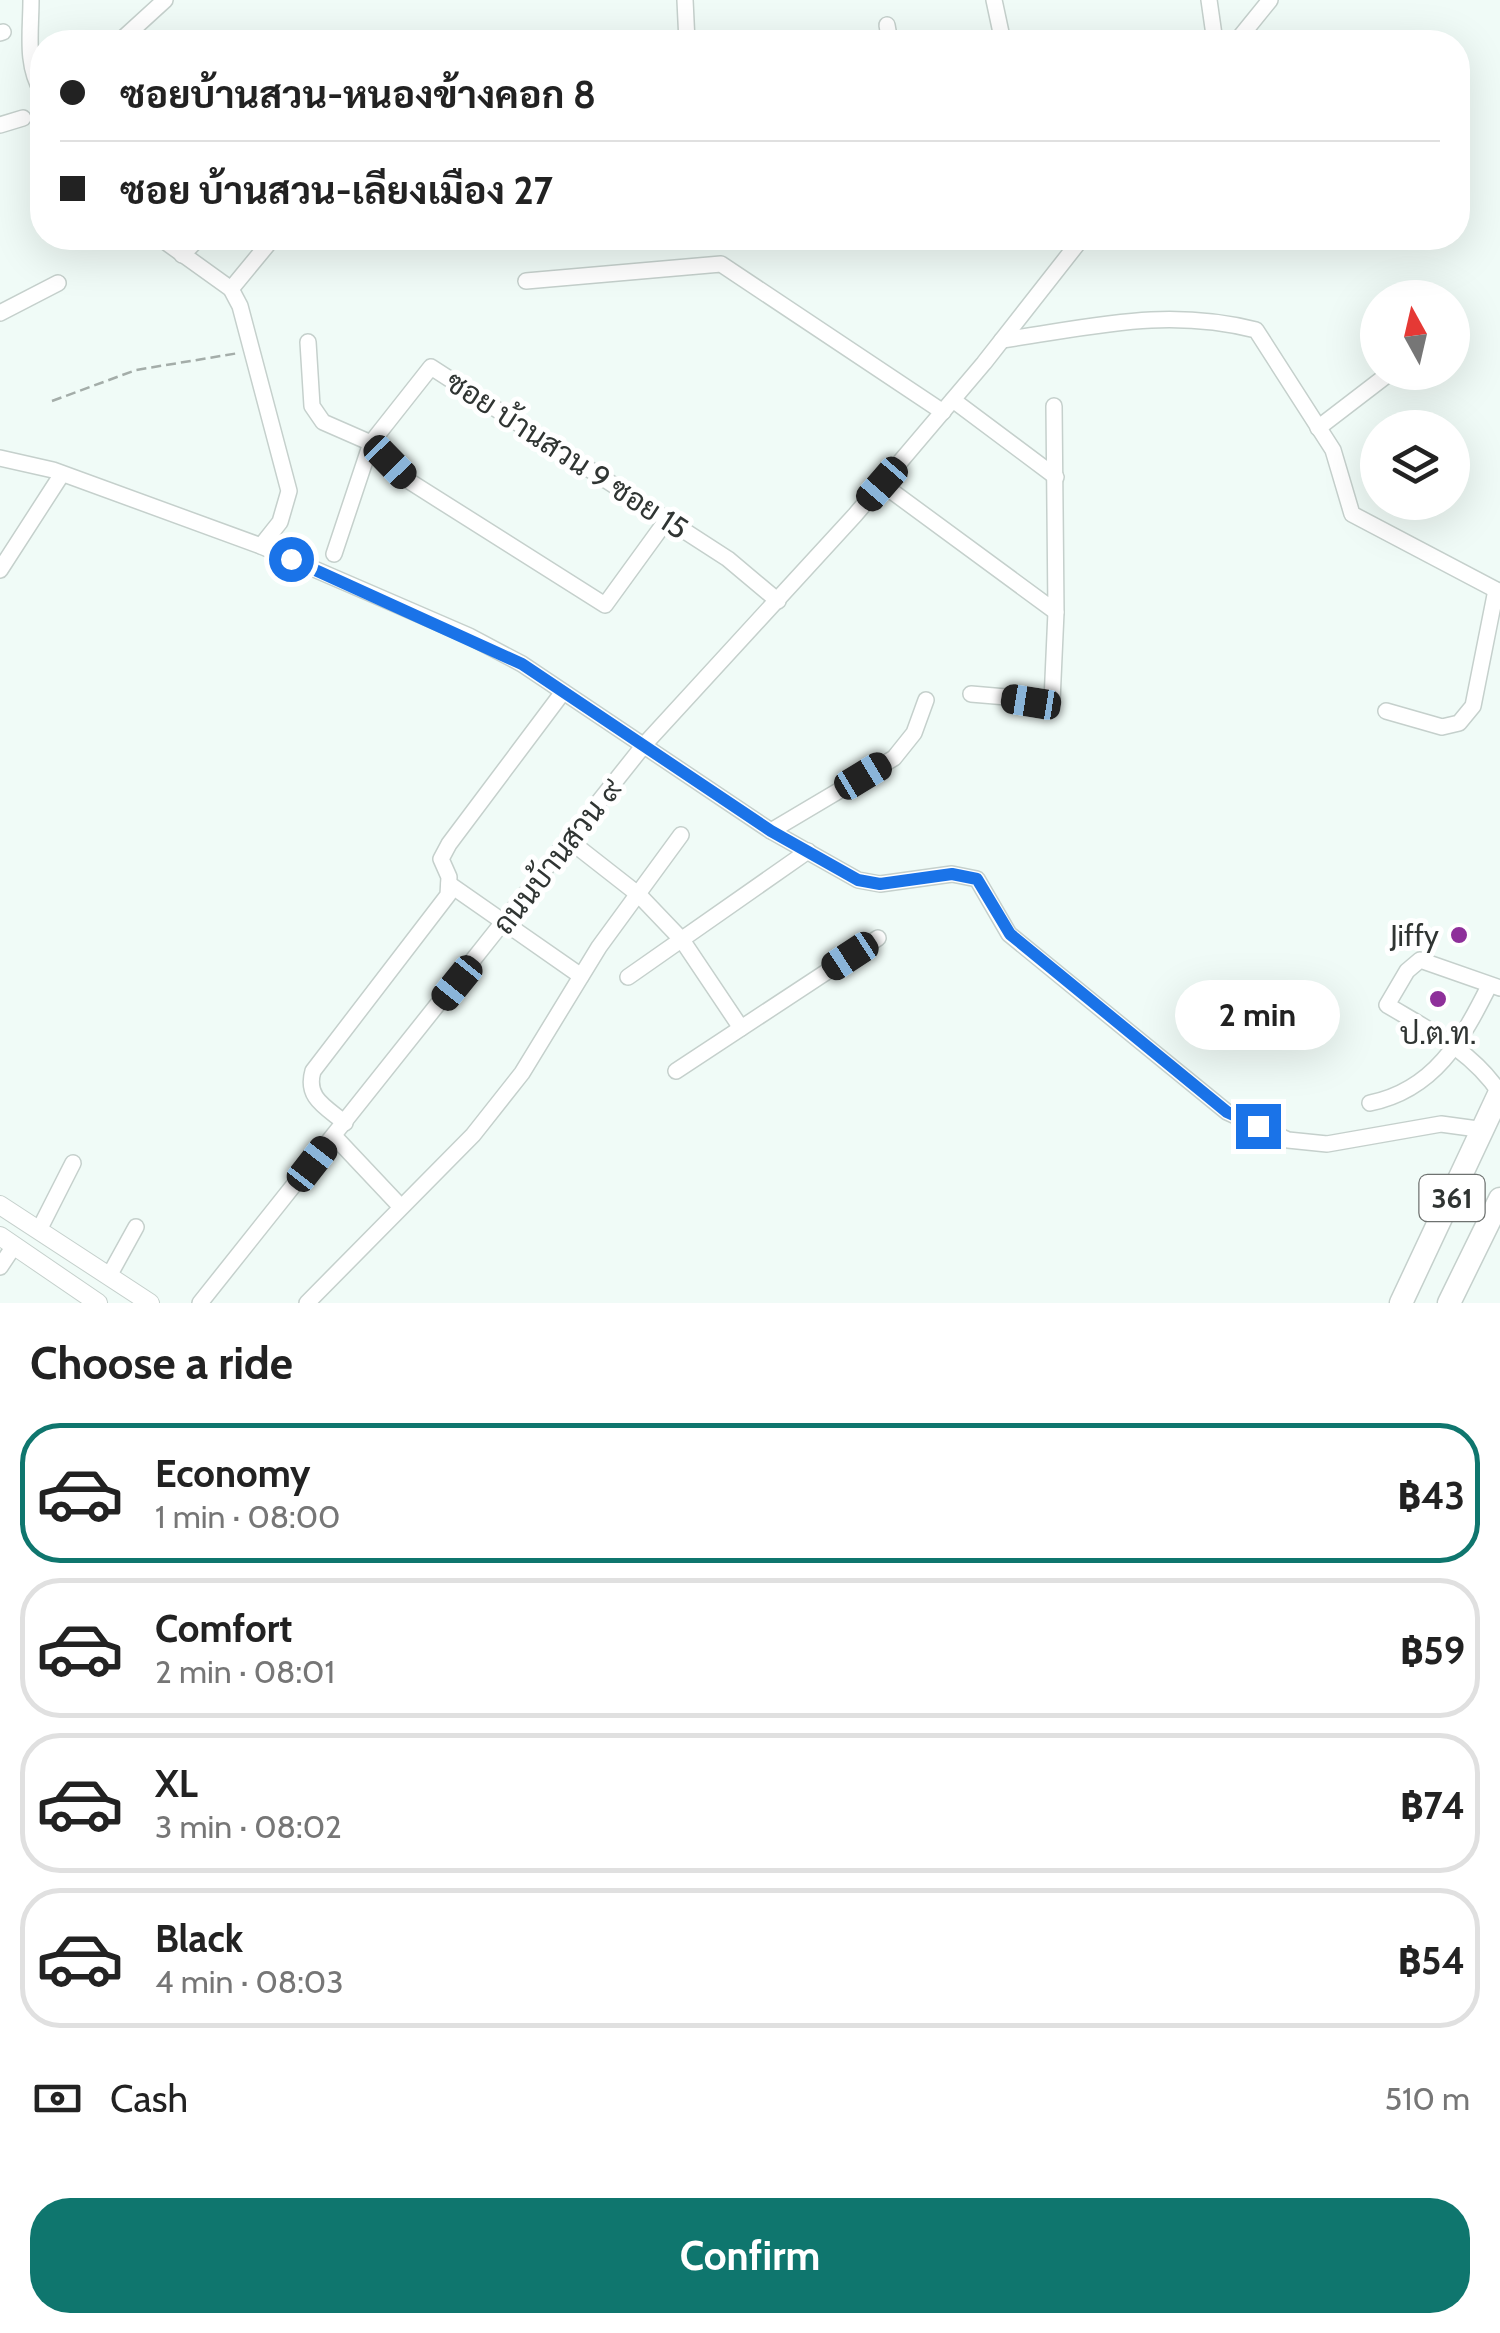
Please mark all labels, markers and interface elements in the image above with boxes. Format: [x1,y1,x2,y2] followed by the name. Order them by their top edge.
[120,71,596,118] text: ซอยบ้านสวน-หนองข้างคอก 8
[120,167,553,214] text: ซอย บ้านสวน-เลียงเมือง 27
[1360,280,1470,390] north arrow
[1360,280,1470,520] map controls
[439,361,696,547] street label: ซอย บ้านสวน 9 ซอย 15
[1360,410,1470,520] button: layers
[358,430,422,494] car
[851,452,913,516] car
[269,537,314,582] route start
[999,682,1063,722] car
[830,748,896,804] car
[483,769,629,941] street label: ถนนบ้านสวน ๙
[1389,917,1439,954] place label: Jiffy
[1448,924,1470,946] marker: Jiffy
[817,927,883,985] car
[426,950,488,1016] car
[1176,981,1340,1051] callout: 2 min
[1427,988,1449,1010] marker: ป.ต.ท.
[1219,995,1296,1034] text: 2 min
[1400,1015,1476,1052] place label: ป.ต.ท.
[1236,1104,1281,1149] route end
[282,1131,342,1197] car
[1420,1175,1484,1221] road number: 361
[30,1336,293,1390] text: Choose a ride
[35,1448,125,1538] icon: car
[155,1450,310,1497] text: Economy
[1398,1472,1465,1519] text: ฿43
[155,1497,340,1536] text: 1 min · 08:00
[35,1603,125,1693] icon: car
[155,1605,292,1652] text: Comfort
[1400,1627,1465,1674] text: ฿59
[155,1652,335,1691] text: 2 min · 08:01
[35,1758,125,1848] icon: car
[155,1760,198,1807] text: XL
[1400,1782,1465,1829] text: ฿74
[155,1807,342,1846] text: 3 min · 08:02
[35,1913,125,2003] icon: car
[155,1915,243,1962] text: Black
[1398,1937,1465,1984] text: ฿54
[155,1962,343,2001] text: 4 min · 08:03
[30,2071,85,2126] icon: cash
[110,2075,188,2122] text: Cash
[1385,2079,1470,2118] text: 510 m
[30,2198,1470,2313] button: Confirm

